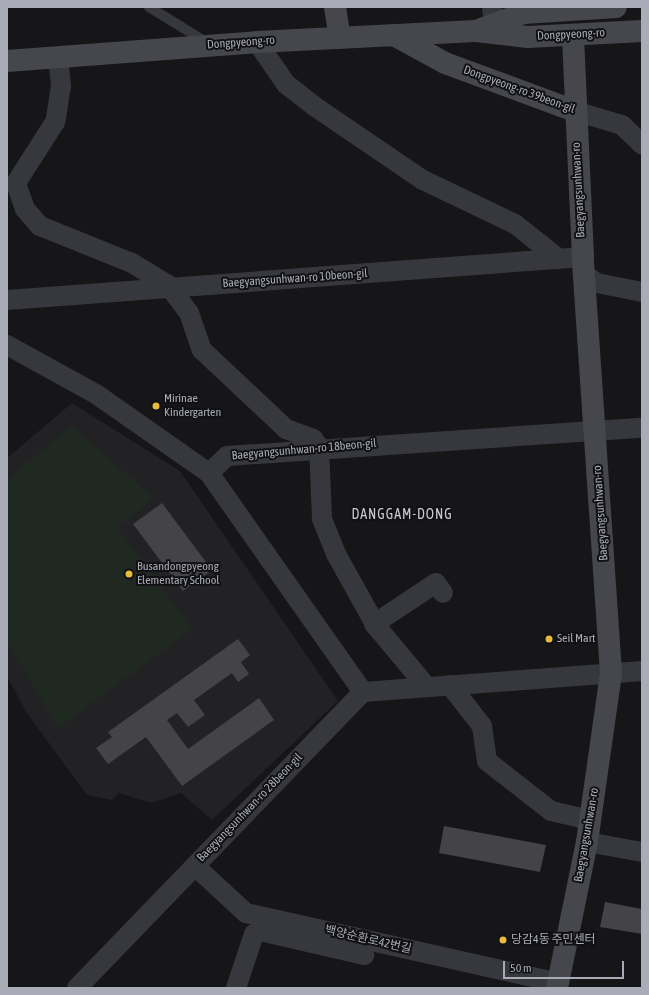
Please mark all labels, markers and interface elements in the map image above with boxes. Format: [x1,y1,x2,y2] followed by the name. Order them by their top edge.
[537,26,605,44] street label: Dongpyeong-ro
[207,33,275,53] street label: Dongpyeong-ro
[461,63,577,117] street label: Dongpyeong-ro 39beon-gil
[569,142,589,238] street label: Baegyangsunhwan-ro
[222,267,368,291] street label: Baegyangsunhwan-ro 10beon-gil
[164,392,221,420] place label: Mirinae Kindergarten
[151,401,161,411] marker: Mirinae Kindergarten
[231,437,377,463] street label: Baegyangsunhwan-ro 18beon-gil
[590,465,612,561] street label: Baegyangsunhwan-ro
[351,506,453,522] district label: DANGGAM-DONG
[137,560,219,588] place label: Busandongpyeong Elementary School
[124,569,134,579] marker: Busandongpyeong Elementary School
[557,632,596,646] place label: Seil Mart
[544,634,554,644] marker: Seil Mart
[194,751,306,865] street label: Baegyangsunhwan-ro 28beon-gil
[572,787,602,883] street label: Baegyangsunhwan-ro
[323,923,413,957] street label: 백양순환로42번길
[511,933,596,947] place label: 당감4동 주민센터
[498,935,508,945] marker: 당감4동 주민센터
[505,953,626,979] scale bar
[510,961,532,975] text: 50 m

